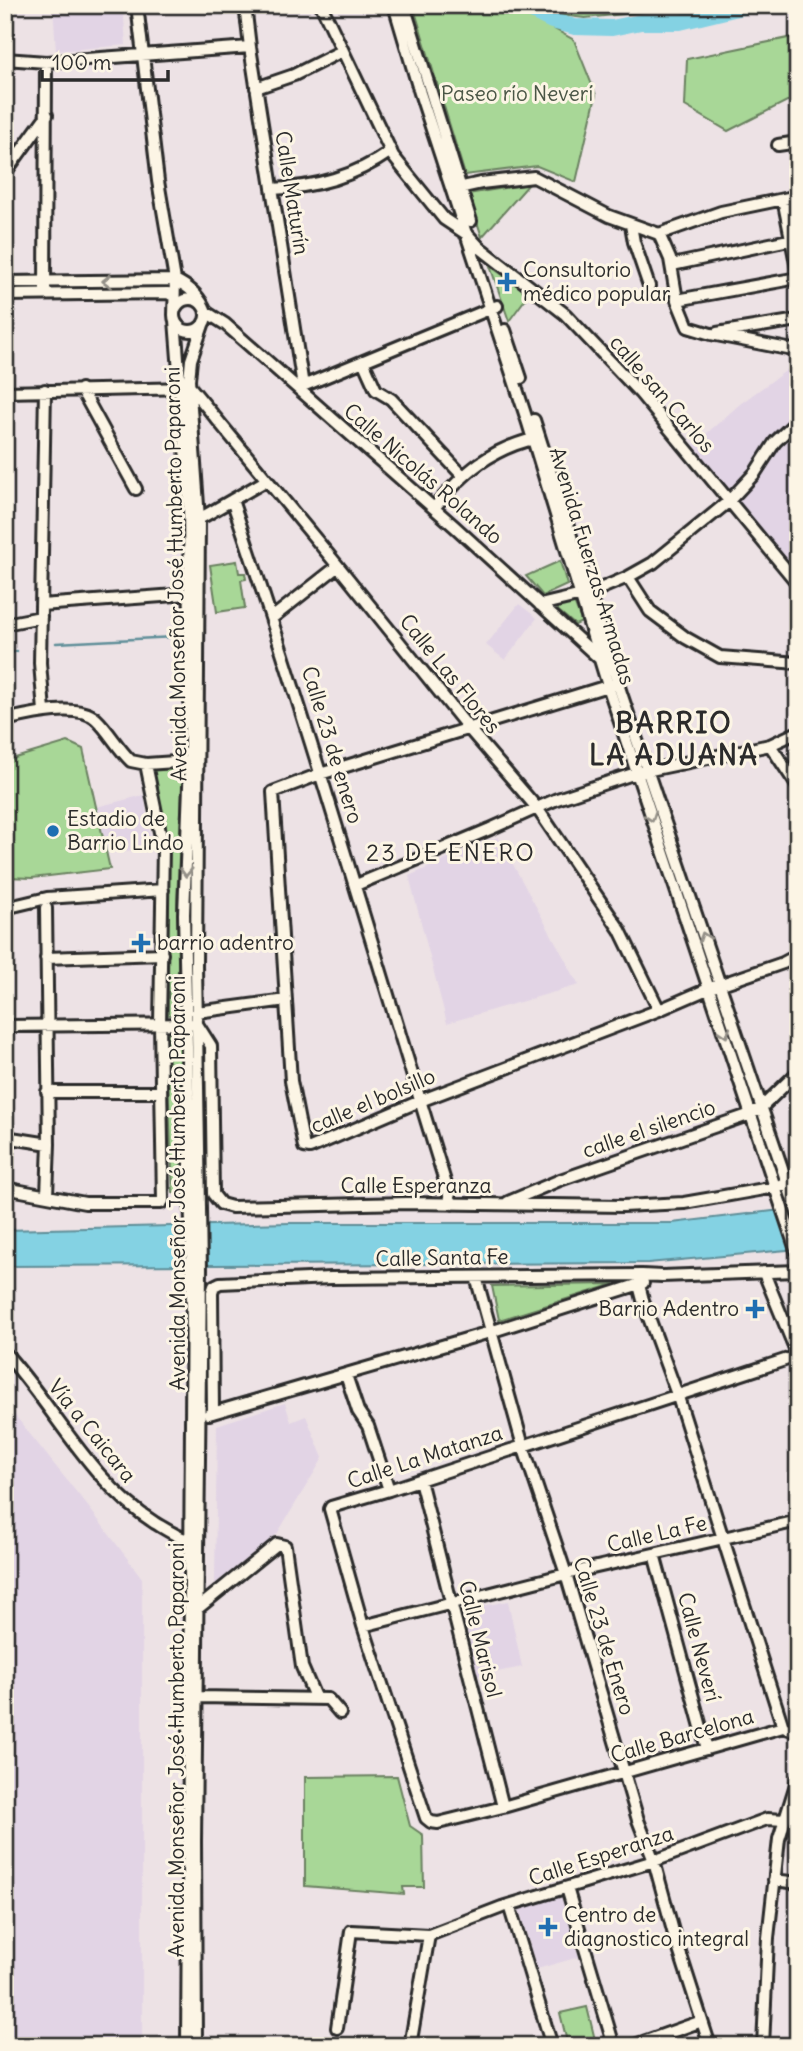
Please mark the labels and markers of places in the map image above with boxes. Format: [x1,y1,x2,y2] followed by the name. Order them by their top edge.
[523,256,671,307] place label: Consultorio médico popular
[497,272,517,292] marker: Consultorio médico popular
[67,805,184,856] place label: Estadio de Barrio Lindo
[45,823,61,839] marker: Estadio de Barrio Lindo
[157,929,294,956] place label: barrio adentro
[131,933,151,953] marker: barrio adentro
[598,1295,739,1322] place label: Barrio Adentro
[745,1299,765,1319] marker: Barrio Adentro
[564,1901,749,1952] place label: Centro de diagnostico integral
[538,1917,558,1937] marker: Centro de diagnostico integral

